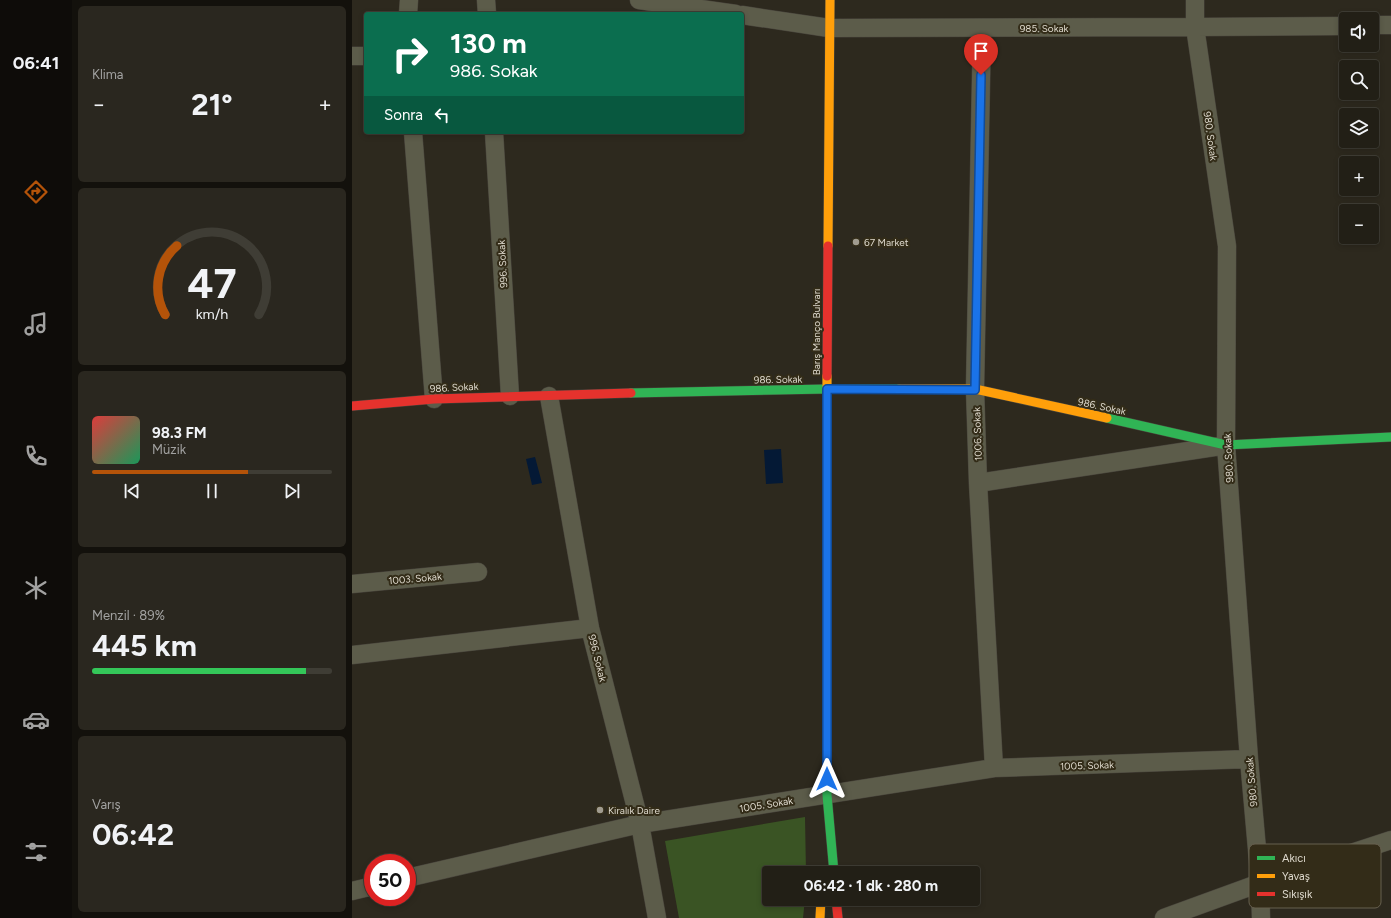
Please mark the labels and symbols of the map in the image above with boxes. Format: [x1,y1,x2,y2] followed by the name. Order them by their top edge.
[1020,22,1069,35] street label: 985. Sokak
[964,34,998,75] pin
[1201,111,1220,162] street label: 980. Sokak
[864,236,909,249] place label: 67 Market
[851,237,861,247] marker: 67 Market
[495,239,510,288] street label: 996. Sokak
[810,289,823,375] street label: Barış Manço Bulvarı
[754,373,803,386] street label: 986. Sokak
[429,380,479,395] street label: 986. Sokak
[1077,395,1127,418] street label: 986. Sokak
[970,407,985,461] street label: 1006. Sokak
[1221,433,1236,483] street label: 980. Sokak
[388,570,442,587] street label: 1003. Sokak
[585,633,610,683] street label: 996. Sokak
[1243,757,1260,807] street label: 980. Sokak
[806,758,848,800] position arrow
[1060,758,1114,773] street label: 1005. Sokak
[738,794,794,815] street label: 1005. Sokak
[608,804,660,817] place label: Kiralık Daire
[595,805,605,815] marker: Kiralık Daire
[1249,844,1381,908] legend
[1282,852,1306,865] text: Akıcı
[364,854,416,906] speed limit sign: 50
[1282,870,1310,883] text: Yavaş
[1282,888,1313,901] text: Sıkışık

